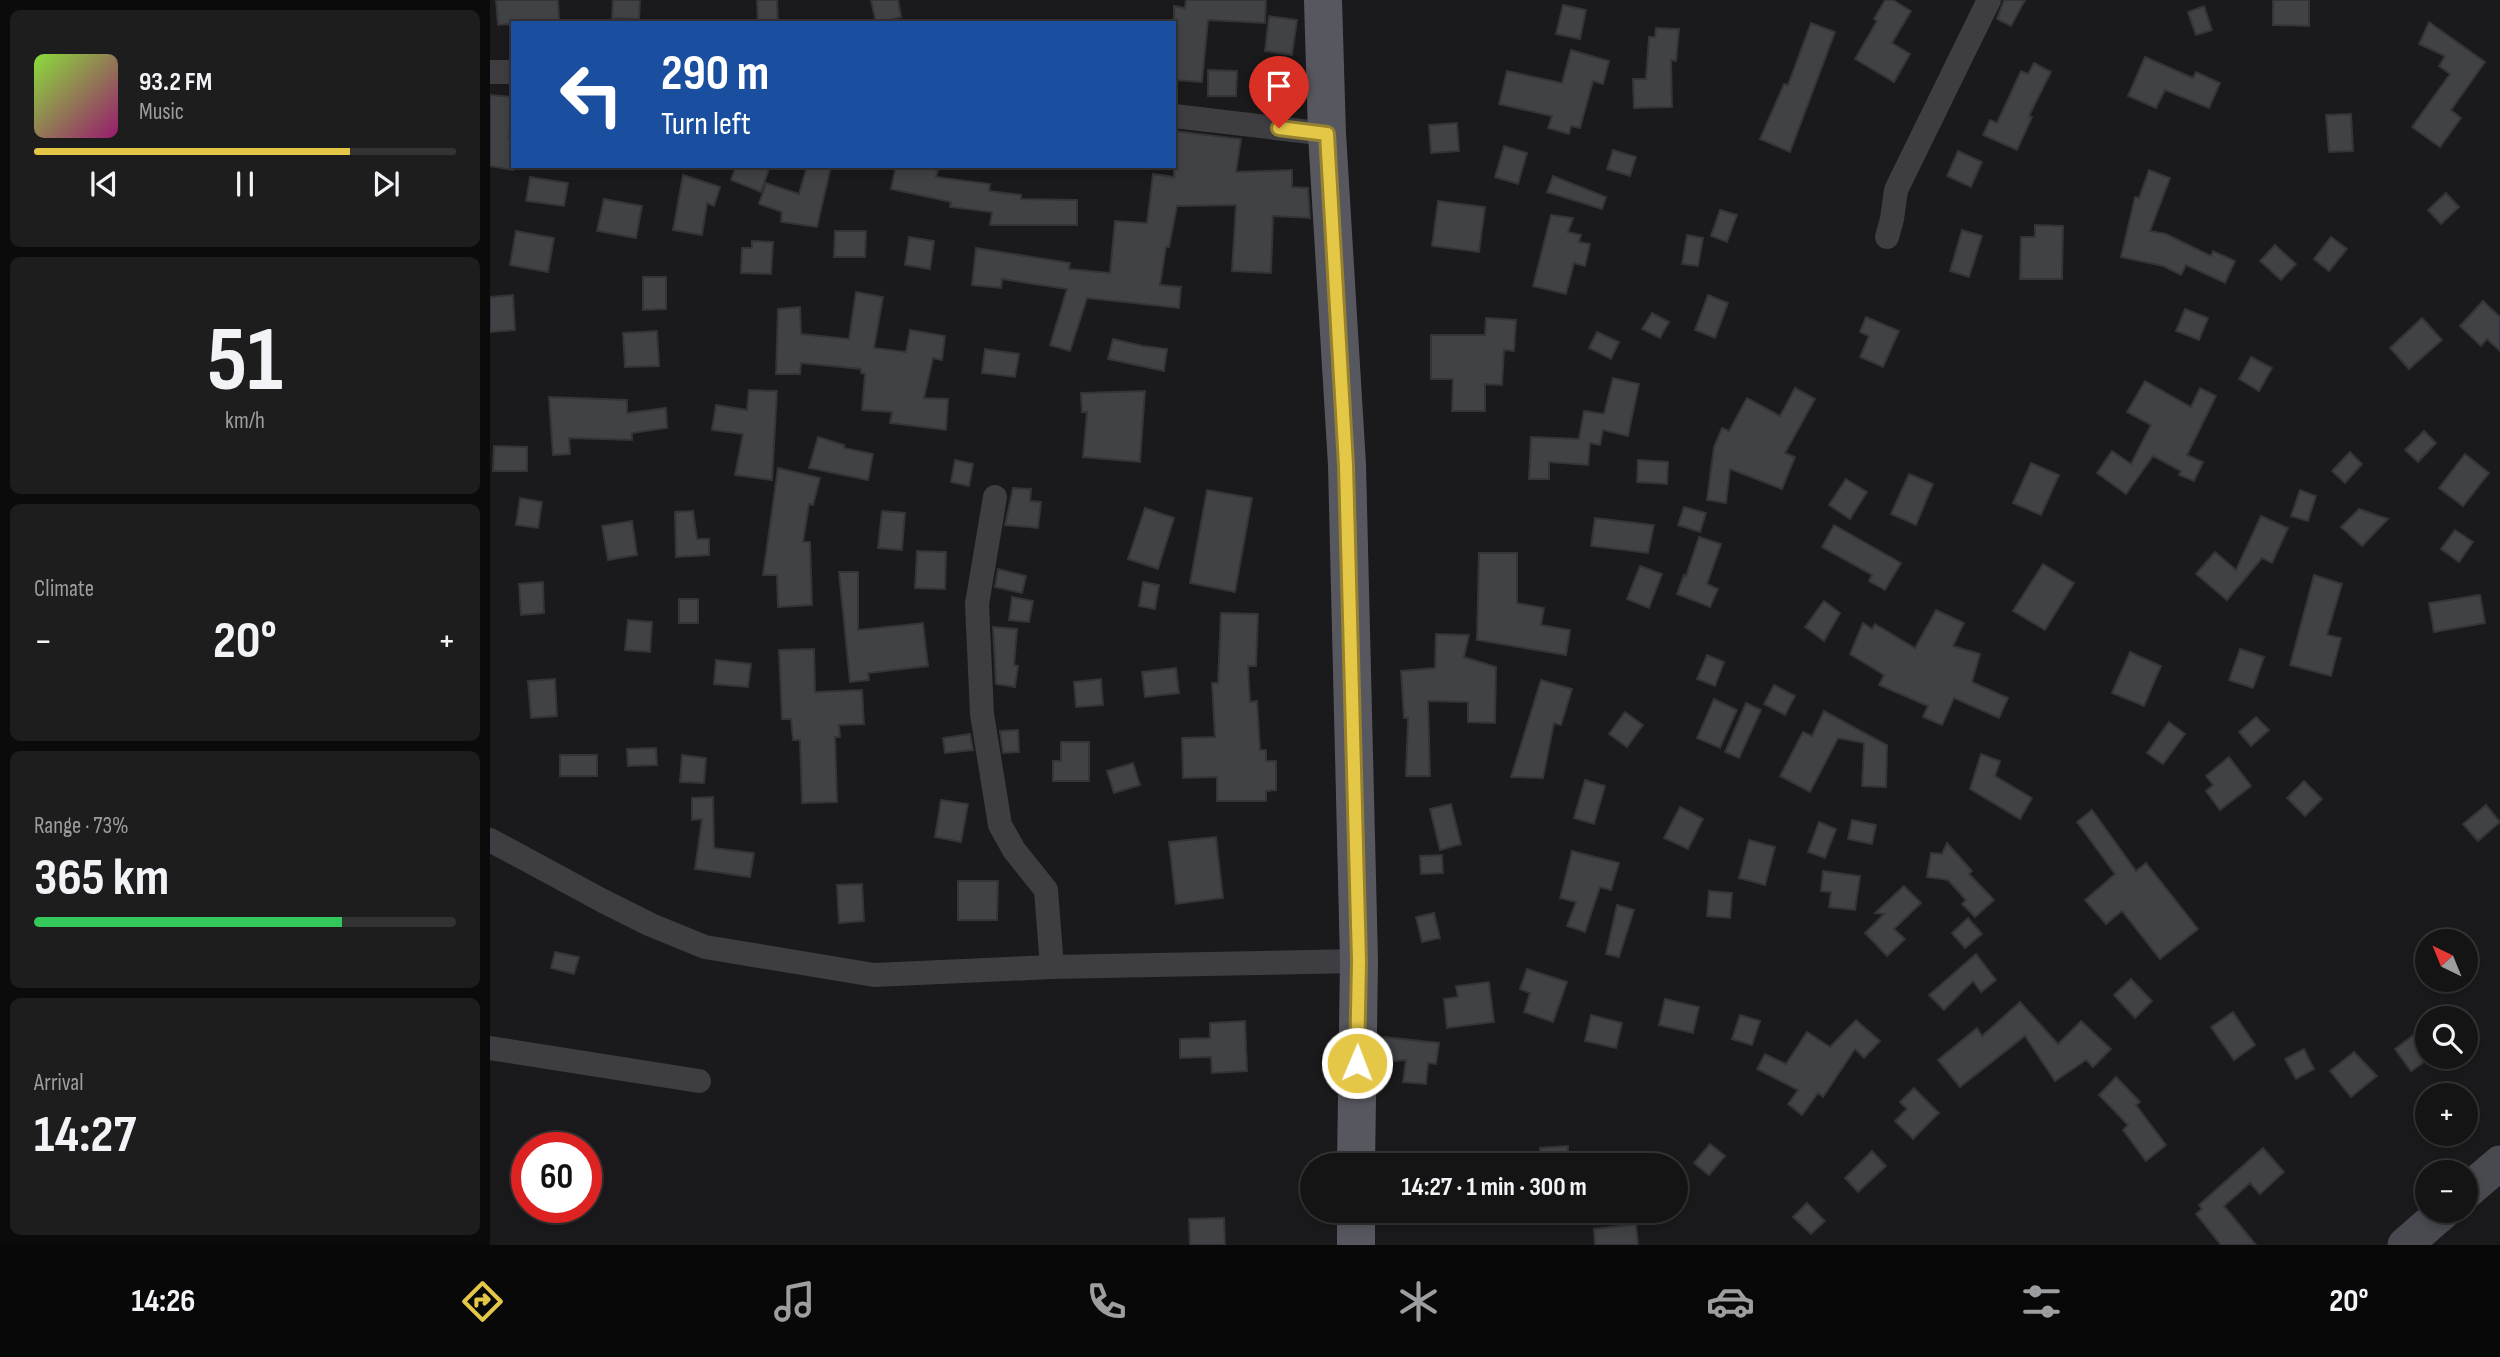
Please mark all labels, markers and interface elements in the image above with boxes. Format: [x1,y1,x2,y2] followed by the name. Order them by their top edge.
[661,45,769,104] text: 290 m
[546,49,637,140] icon: left
[1249,56,1309,128] pin
[139,67,212,98] text: 93.2 FM
[1260,67,1298,105] icon: arrive
[139,98,184,126] text: Music
[661,105,751,144] text: Turn left
[85,165,123,203] icon: previous
[226,165,264,203] icon: pause
[367,165,405,203] icon: next
[207,307,283,416] text: 51
[225,407,265,435] text: km/h
[34,575,94,603] text: Climate
[213,610,277,673] text: 20°
[34,619,53,664] text: −
[437,619,456,664] text: +
[34,812,129,840] text: Range · 73%
[34,847,169,910] text: 365 km
[2415,929,2478,992] north arrow
[2415,929,2478,1223] map controls
[2415,1006,2478,1069] button: search
[1320,1026,1394,1100] position arrow
[34,1069,83,1097] text: Arrival
[2415,1083,2478,1146] button: +
[34,1104,136,1167] text: 14:27
[511,1132,602,1223] speed limit sign: 60
[2415,1160,2478,1223] button: −
[1401,1172,1587,1203] text: 14:27 · 1 min · 300 m
[458,1277,507,1326] icon: directions
[770,1277,819,1326] icon: music
[1082,1277,1131,1326] icon: phone
[1394,1277,1443,1326] icon: climate
[1706,1277,1755,1326] icon: car
[2017,1277,2066,1326] icon: filters
[131,1282,195,1321] text: 14:26
[2329,1282,2369,1321] text: 20°

